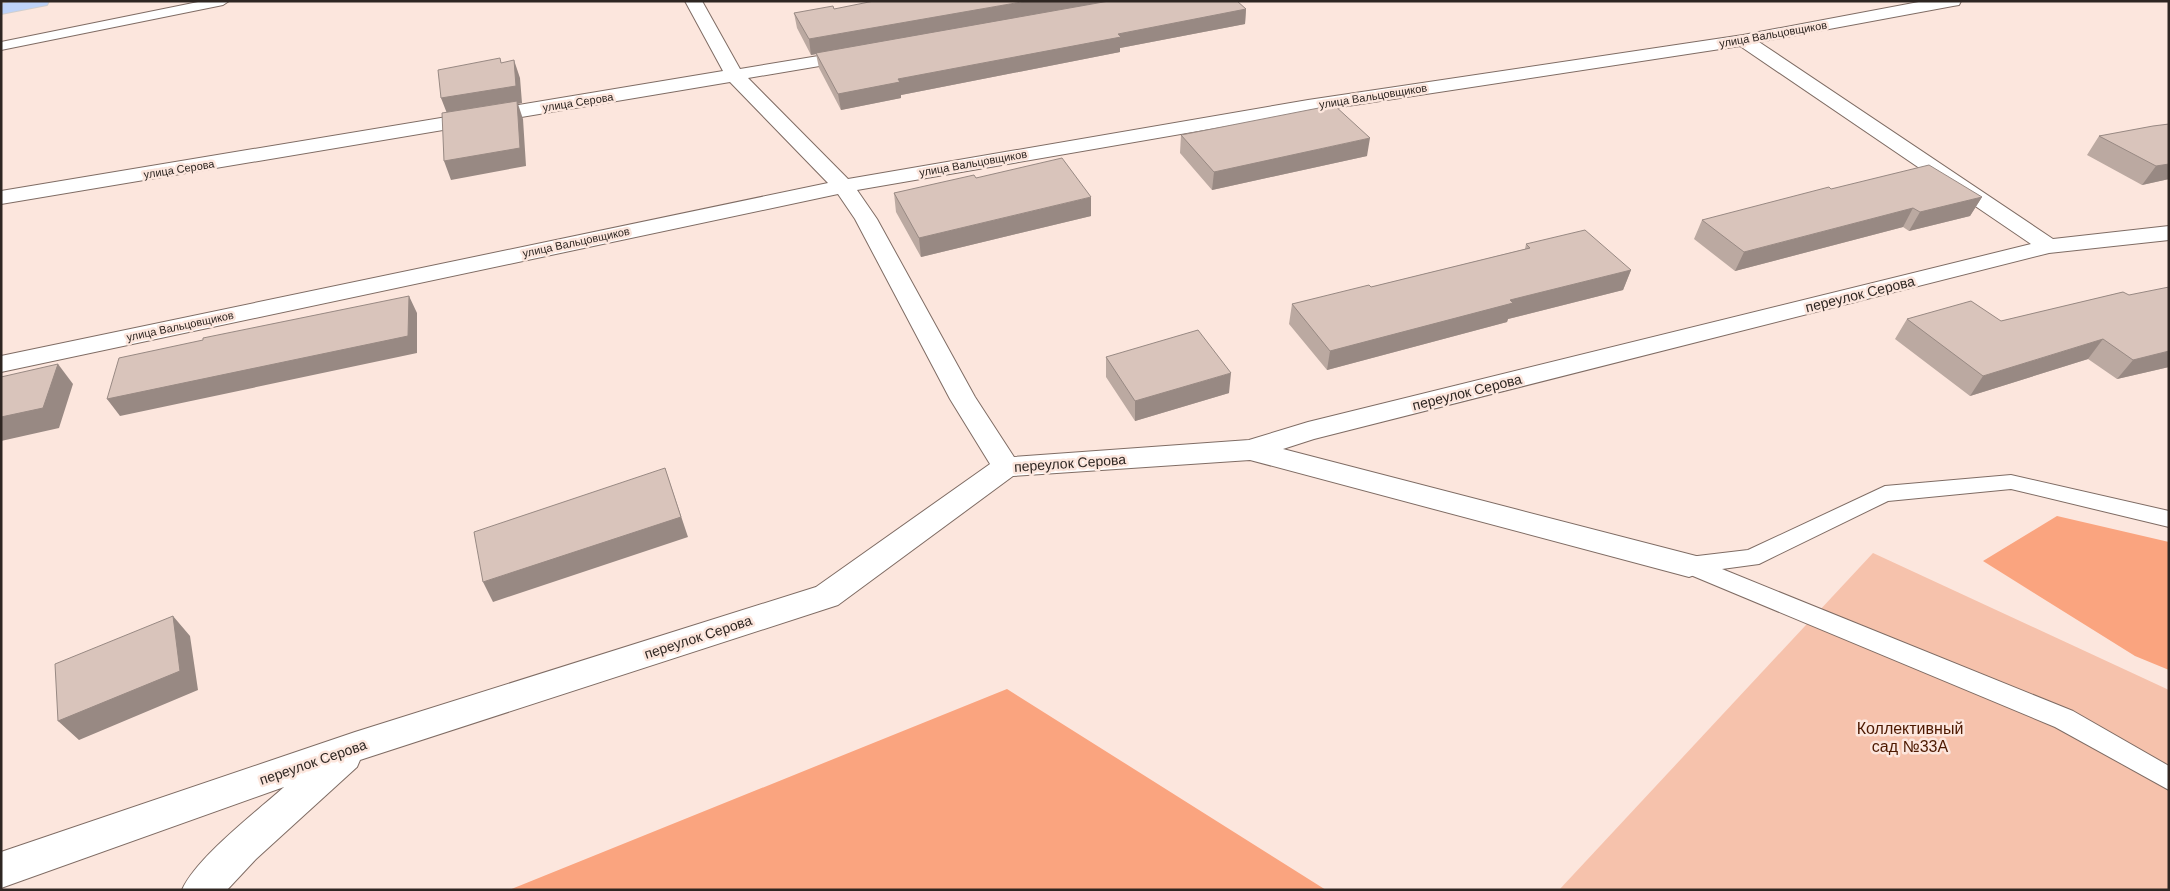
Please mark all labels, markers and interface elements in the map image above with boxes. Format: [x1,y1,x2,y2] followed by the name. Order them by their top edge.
[1718,19,1828,49] street label: улица Вальцовщиков
[1318,82,1428,110] street label: улица Вальцовщиков
[542,90,615,114] street label: улица Серова
[918,148,1028,178] street label: улица Вальцовщиков
[143,157,216,181] street label: улица Серова
[521,225,631,259] street label: улица Вальцовщиков
[1804,273,1917,315] street label: переулок Серова
[125,309,235,343] street label: улица Вальцовщиков
[1411,371,1524,413] street label: переулок Серова
[1014,451,1127,475] street label: переулок Серова
[642,612,754,662] street label: переулок Серова
[1857,720,1963,755] park label: Коллективный сад №33А
[257,736,369,788] street label: переулок Серова

